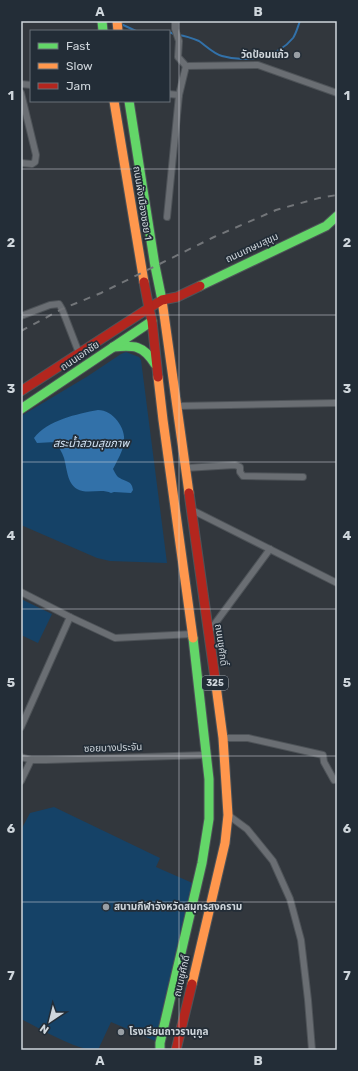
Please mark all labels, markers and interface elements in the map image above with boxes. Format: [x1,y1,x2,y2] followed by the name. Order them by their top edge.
[95,4,105,19] text: A
[253,4,263,19] text: B
[30,30,170,102] legend
[66,39,90,53] text: Fast
[241,48,289,61] place label: วัดป้อมแก้ว
[292,50,302,60] marker: วัดป้อมแก้ว
[66,59,93,73] text: Slow
[66,79,91,93] text: Jam
[8,88,14,103] text: 1
[344,88,350,103] text: 1
[130,165,154,241] street label: ถนนผังเมืองซอย 1
[224,230,280,266] street label: ถนนเกษมสุขุม
[7,235,15,250] text: 2
[343,235,351,250] text: 2
[58,339,102,373] street label: ถนนเอกชัย
[7,381,16,396] text: 3
[343,381,352,396] text: 3
[53,435,130,450] water label: สระน้ำสวนสุขภาพ
[7,528,16,543] text: 4
[343,528,352,543] text: 4
[212,623,230,667] street label: ถนนชูศักดิ์
[7,675,15,690] text: 5
[343,675,351,690] text: 5
[202,676,228,690] road number: 325
[84,741,142,755] street label: ซอยบางประจัน
[7,821,16,836] text: 6
[343,821,352,836] text: 6
[114,901,242,913] place label: สนามกีฬาจังหวัดสมุทรสงคราม
[101,902,111,912] marker: สนามกีฬาจังหวัดสมุทรสงคราม
[171,954,193,998] street label: ถนนชูศักดิ์
[7,968,15,983] text: 7
[343,968,351,983] text: 7
[30,1001,70,1041] north arrow
[38,1021,52,1036] text: N
[129,1026,209,1038] place label: โรงเรียนถาวรานุกูล
[116,1027,126,1037] marker: โรงเรียนถาวรานุกูล
[95,1053,105,1068] text: A
[253,1053,263,1068] text: B

